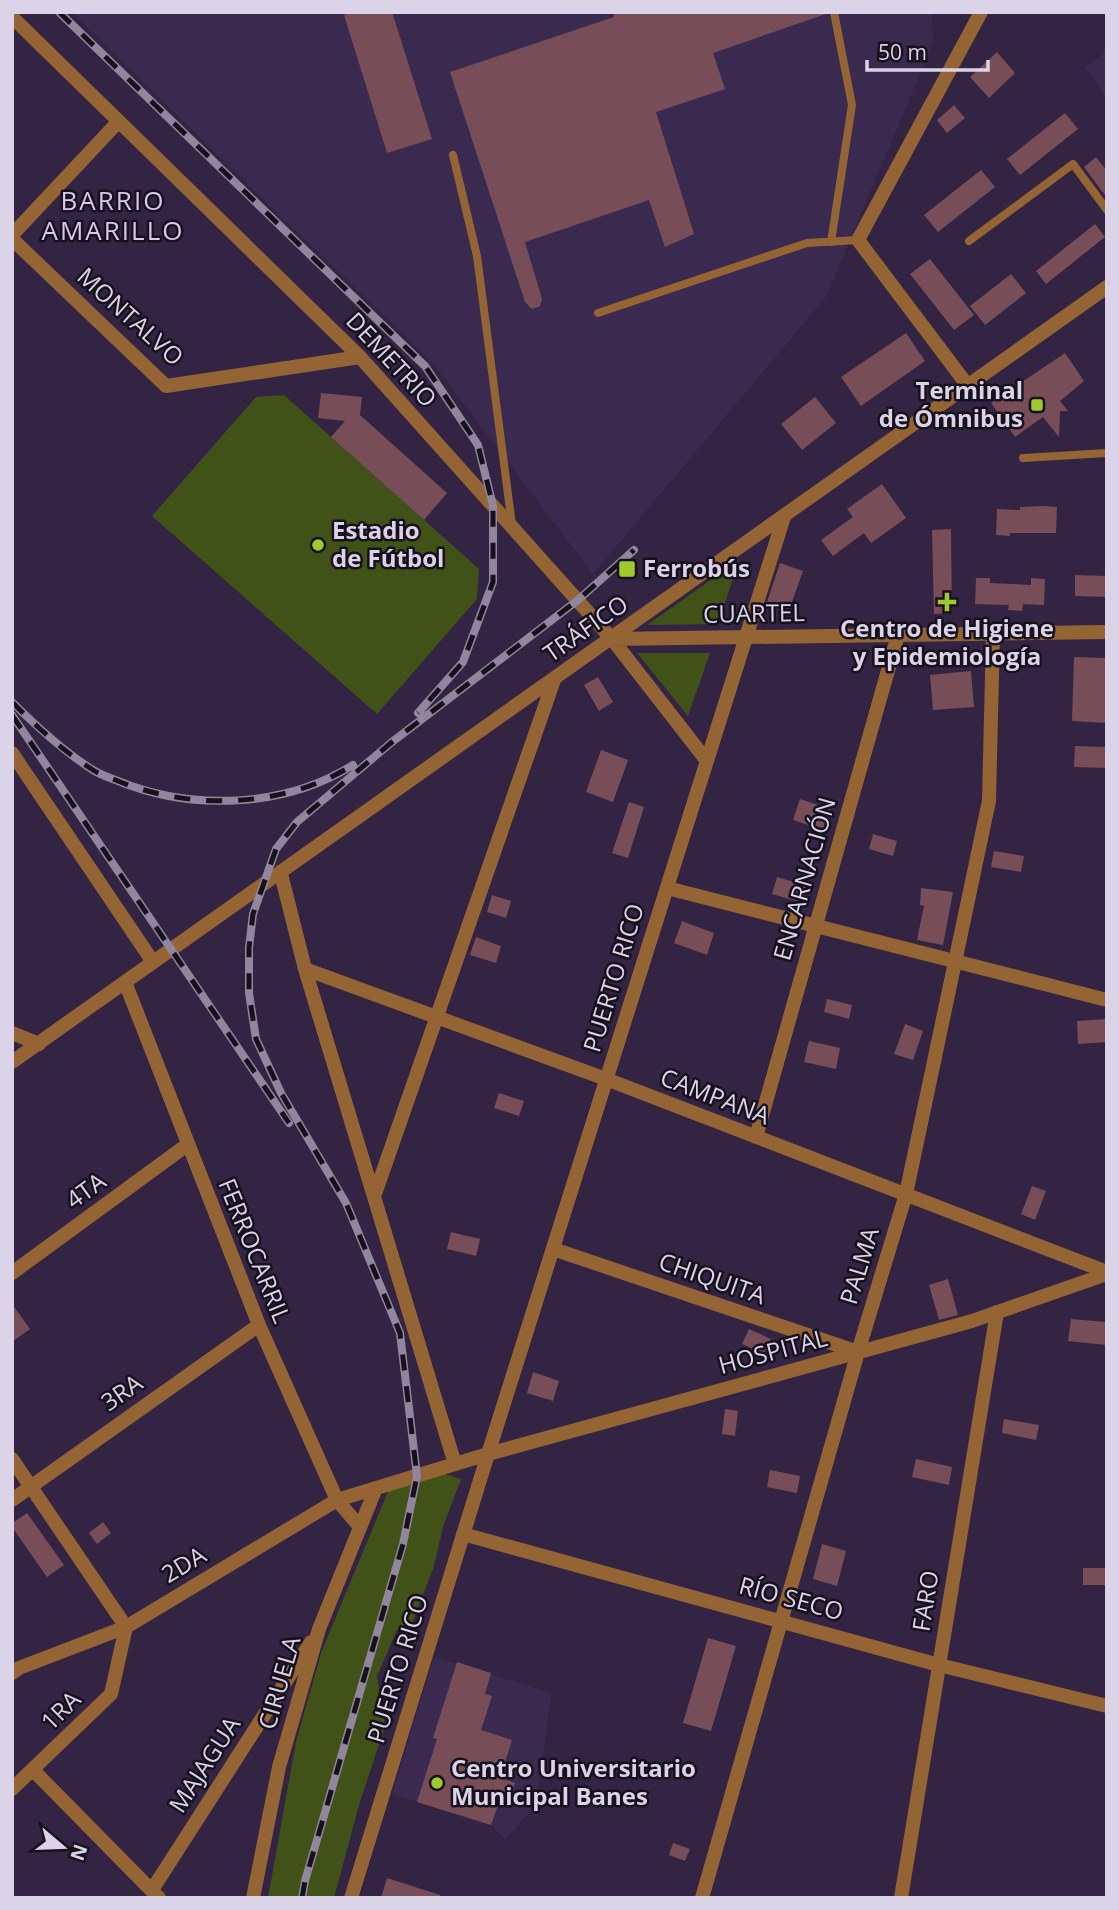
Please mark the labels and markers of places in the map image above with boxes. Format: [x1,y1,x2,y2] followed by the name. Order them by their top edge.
[879,373,1023,434] place label: Terminal de Ómnibus
[1029,397,1045,413] marker: Terminal de Ómnibus
[332,513,444,574] place label: Estadio de Fútbol
[310,537,326,553] marker: Estadio de Fútbol
[643,551,750,584] place label: Ferrobús
[617,559,637,579] marker: Ferrobús
[937,592,957,612] marker: Centro de Higiene y Epidemiología
[840,611,1054,672] place label: Centro de Higiene y Epidemiología
[451,1751,696,1812] place label: Centro Universitario Municipal Banes
[429,1775,445,1791] marker: Centro Universitario Municipal Banes

